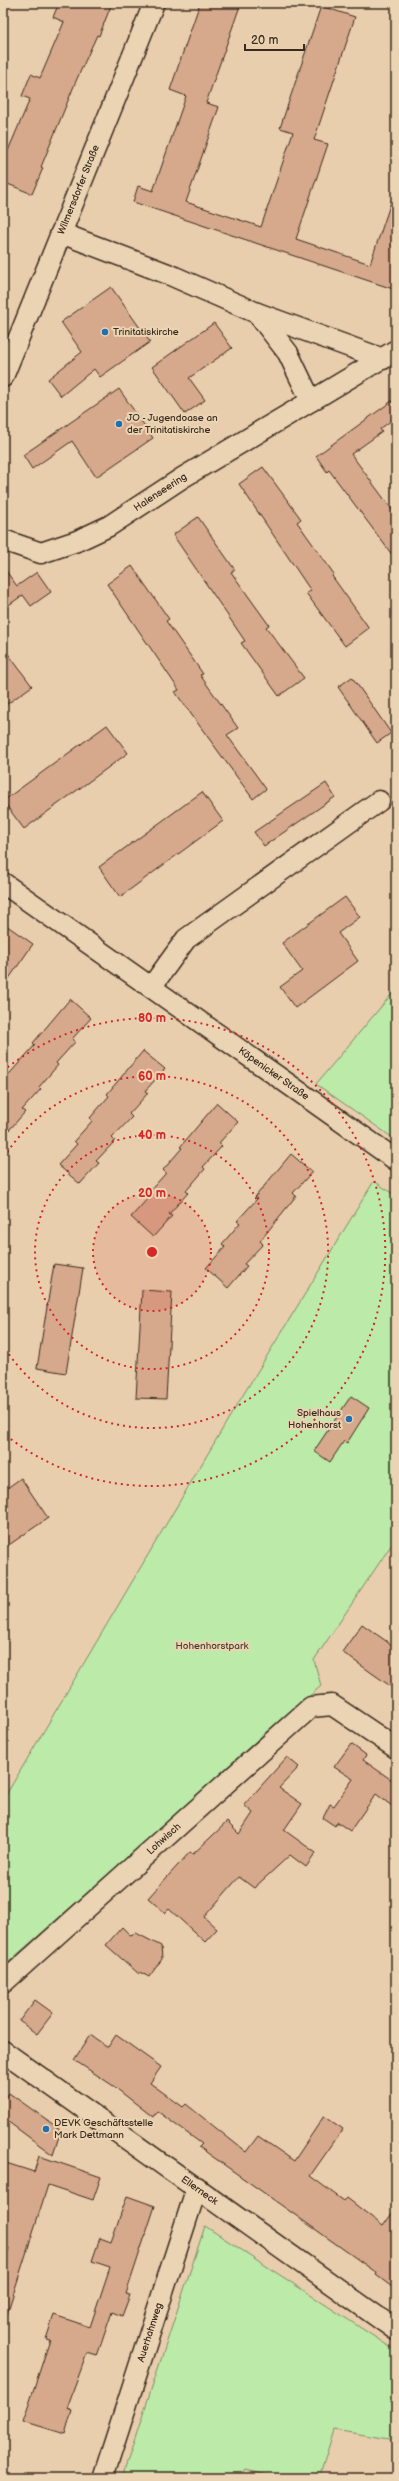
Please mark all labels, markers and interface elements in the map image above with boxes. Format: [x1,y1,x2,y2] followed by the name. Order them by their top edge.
[245,26,304,52] scale bar
[251,33,278,48] text: 20 m
[55,143,102,236] street label: Wilmersdorfer Straße
[113,326,179,338] place label: Trinitatiskirche
[100,327,110,337] marker: Trinitatiskirche
[127,412,218,436] place label: JO - Jugendoase an der Trinitatiskirche
[114,419,124,429] marker: JO - Jugendoase an der Trinitatiskirche
[132,470,189,514] street label: Halenseering
[138,1011,166,1026] text: 80 m
[236,1045,311,1103] street label: Köpenicker Straße
[138,1069,166,1084] text: 60 m
[138,1128,166,1143] text: 40 m
[138,1186,166,1201] text: 20 m
[145,1245,159,1259] centre of rings
[288,1407,341,1431] place label: Spielhaus Hohenhorst
[344,1414,354,1424] marker: Spielhaus Hohenhorst
[176,1640,249,1652] park label: Hohenhorstpark
[144,1820,184,1857] street label: Lohwisch
[54,2117,153,2141] place label: DEVK Geschäftsstelle Mark Dettmann
[41,2124,51,2134] marker: DEVK Geschäftsstelle Mark Dettmann
[179,2173,220,2208] street label: Ellerneck
[135,2301,165,2364] street label: Auerhahnweg

